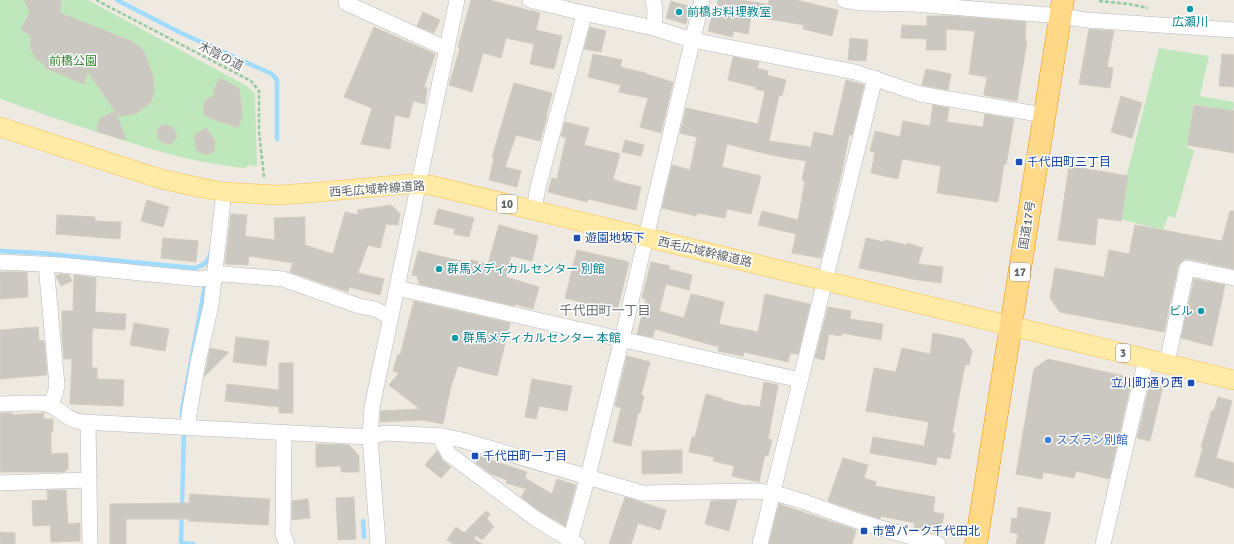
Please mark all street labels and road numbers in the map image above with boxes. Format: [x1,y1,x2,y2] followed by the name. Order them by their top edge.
[196,39,246,74] street label: 木陰の道
[329,179,425,200] street label: 西毛広域幹線道路
[497,195,517,213] road number: 10
[1016,200,1039,250] street label: 国道17号
[656,234,753,271] street label: 西毛広域幹線道路
[1010,263,1030,281] road number: 17
[1116,344,1130,362] road number: 3

